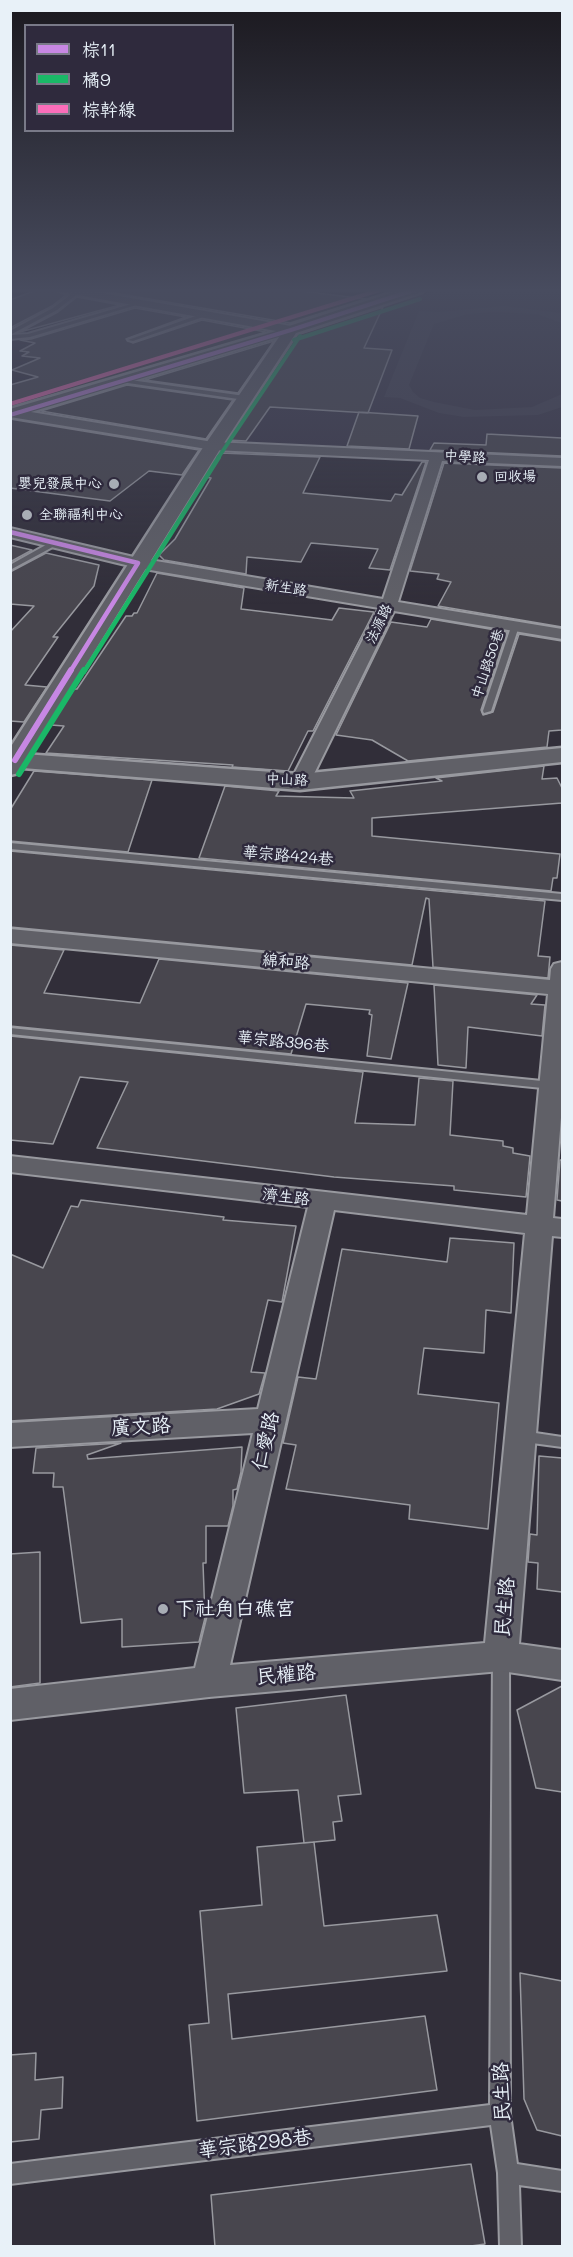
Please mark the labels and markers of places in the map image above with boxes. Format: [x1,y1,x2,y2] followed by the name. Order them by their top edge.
[494,469,536,485] place label: 回收場
[475,470,489,484] marker: 回收場
[18,476,102,492] place label: 嬰兒發展中心
[107,477,121,491] marker: 嬰兒發展中心
[39,507,123,523] place label: 全聯福利中心
[20,508,34,522] marker: 全聯福利中心
[175,1597,295,1621] place label: 下社角白礁宮
[156,1602,170,1616] marker: 下社角白礁宮

